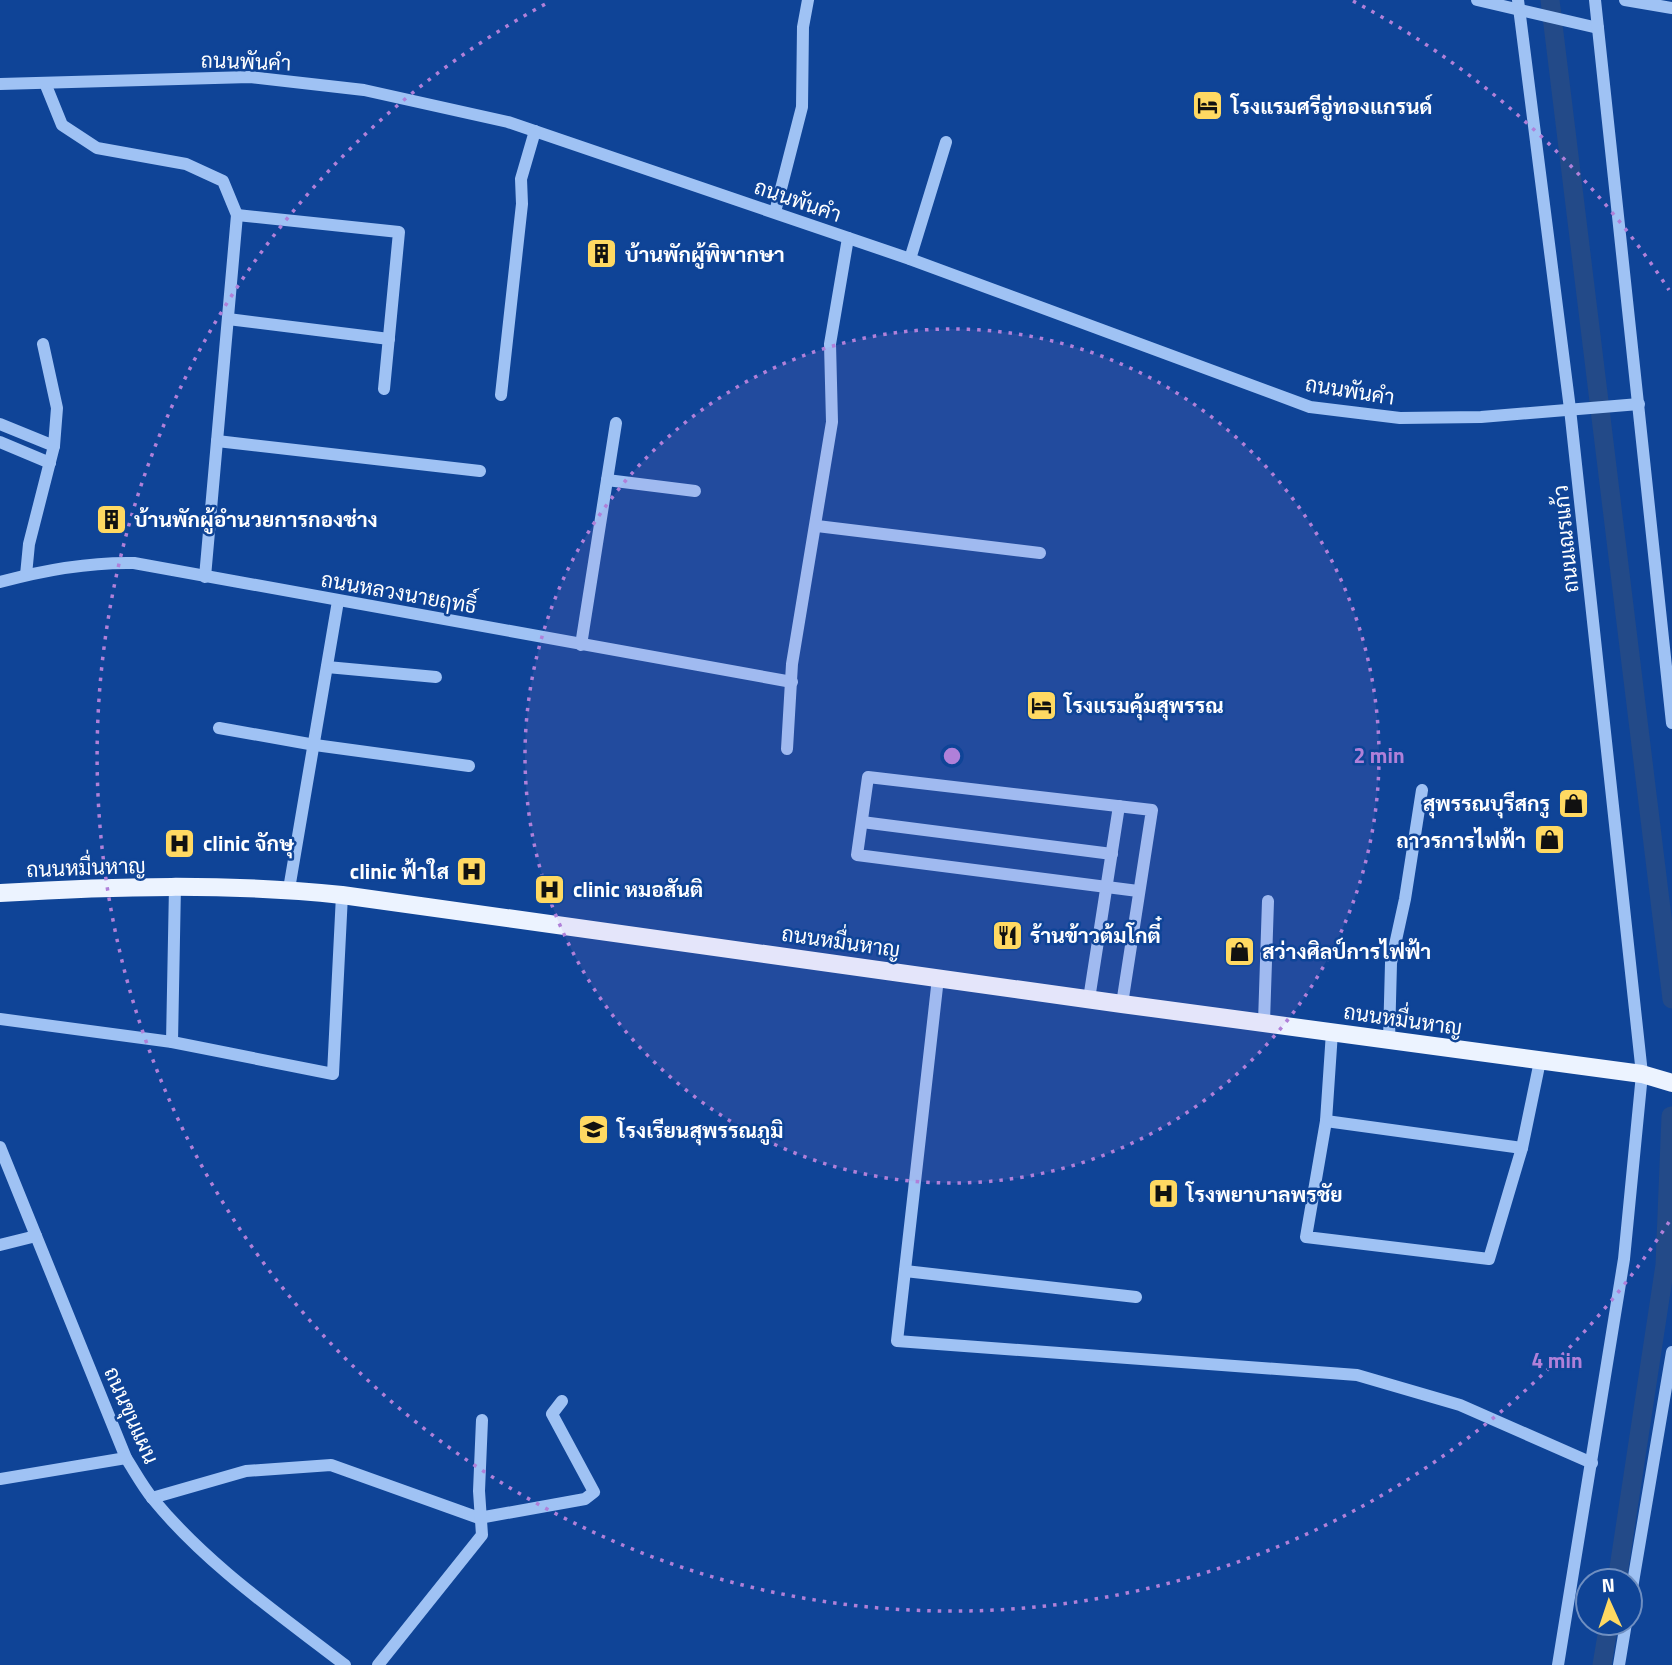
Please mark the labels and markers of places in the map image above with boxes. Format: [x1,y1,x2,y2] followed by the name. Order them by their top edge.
[1191,89,1225,123] hotel icon: โรงแรมศรีอู่ทองแกรนด์
[1229,90,1433,122] place label: โรงแรมศรีอู่ทองแกรนด์
[585,237,619,271] building icon: บ้านพักผู้พิพากษา
[625,238,785,270] place label: บ้านพักผู้พิพากษา
[94,502,128,536] building icon: บ้านพักผู้อำนวยการกองช่าง
[134,503,378,535] place label: บ้านพักผู้อำนวยการกองช่าง
[1024,688,1058,722] hotel icon: โรงแรมคุ้มสุพรรณ
[1062,689,1224,721] place label: โรงแรมคุ้มสุพรรณ
[940,744,964,768] centre of rings
[1556,786,1590,820] shop icon: สุพรรณบุรีสกรู
[1423,787,1550,819] place label: สุพรรณบุรีสกรู
[1532,823,1566,857] shop icon: ถาวรการไฟฟ้า
[1396,824,1526,856] place label: ถาวรการไฟฟ้า
[163,826,197,860] hospital icon: clinic จักษุ
[203,827,295,859] place label: clinic จักษุ
[455,854,489,888] hospital icon: clinic ฟ้าใส
[350,855,449,887] place label: clinic ฟ้าใส
[533,872,567,906] hospital icon: clinic หมอสันติ
[573,873,703,905] place label: clinic หมอสันติ
[1030,916,1162,951] place label: ร้านข้าวต้มโกตี๋
[990,918,1024,952] restaurant icon: ร้านข้าวต้มโกตี๋
[1222,934,1256,968] shop icon: สว่างศิลป์การไฟฟ้า
[1262,935,1431,967] place label: สว่างศิลป์การไฟฟ้า
[577,1113,611,1147] school or university icon: โรงเรียนสุพรรณภูมิ
[615,1114,784,1146] place label: โรงเรียนสุพรรณภูมิ
[1146,1177,1180,1211] hospital icon: โรงพยาบาลพรชัย
[1184,1178,1343,1210] place label: โรงพยาบาลพรชัย

